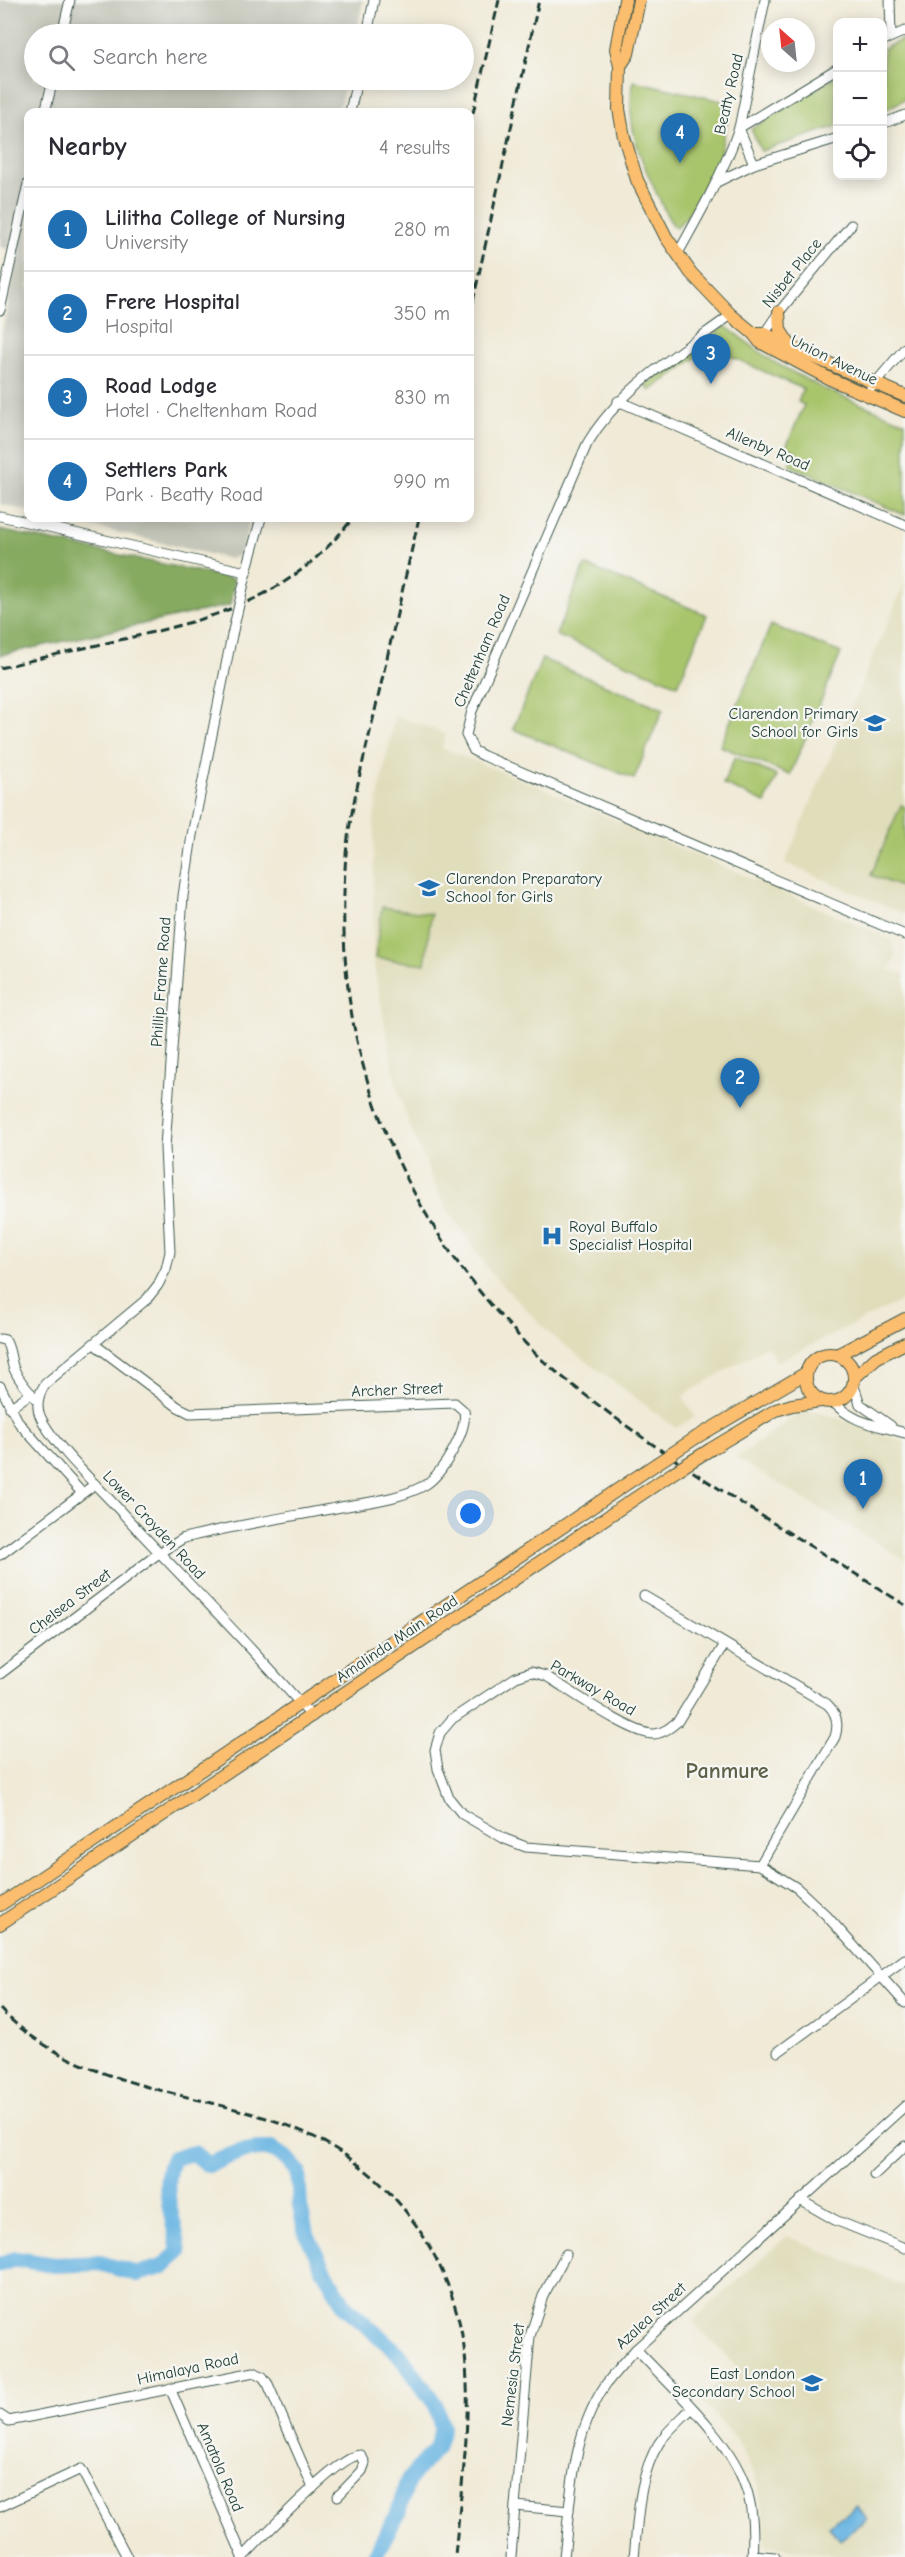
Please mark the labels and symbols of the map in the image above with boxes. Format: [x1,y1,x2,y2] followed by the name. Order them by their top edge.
[761,18,815,72] north arrow
[711,52,747,136] street label: Beatty Road
[660,114,700,163] pin: 4
[759,235,825,311] street label: Nisbet Place
[787,331,881,389] street label: Union Avenue
[692,334,730,384] pin: 3
[724,423,812,475] street label: Allenby Road
[450,592,514,710] street label: Cheltenham Road
[728,705,859,741] place label: Clarendon Primary School for Girls
[863,711,887,735] school or university icon: Clarendon Primary School for Girls
[446,870,603,906] place label: Clarendon Preparatory School for Girls
[417,876,441,900] school or university icon: Clarendon Preparatory School for Girls
[147,916,175,1048] street label: Phillip Frame Road
[720,1058,760,1108] pin: 2
[569,1218,692,1254] place label: Royal Buffalo Specialist Hospital
[540,1224,564,1248] hospital icon: Royal Buffalo Specialist Hospital
[351,1379,443,1401] street label: Archer Street
[844,1460,882,1509] pin: 1
[99,1467,209,1583] street label: Lower Croyden Road
[456,1499,485,1528] your location
[25,1565,115,1639] street label: Chelsea Street
[333,1592,461,1686] street label: Amalinda Main Road
[547,1656,639,1720] street label: Parkway Road
[685,1758,769,1784] district label: Panmure
[612,2279,690,2353] street label: Azalea Street
[498,2322,528,2428] street label: Nemesia Street
[136,2349,240,2389] street label: Himalaya Road
[672,2365,795,2401] place label: East London Secondary School
[800,2371,824,2395] school or university icon: East London Secondary School
[193,2420,247,2514] street label: Amatola Road

